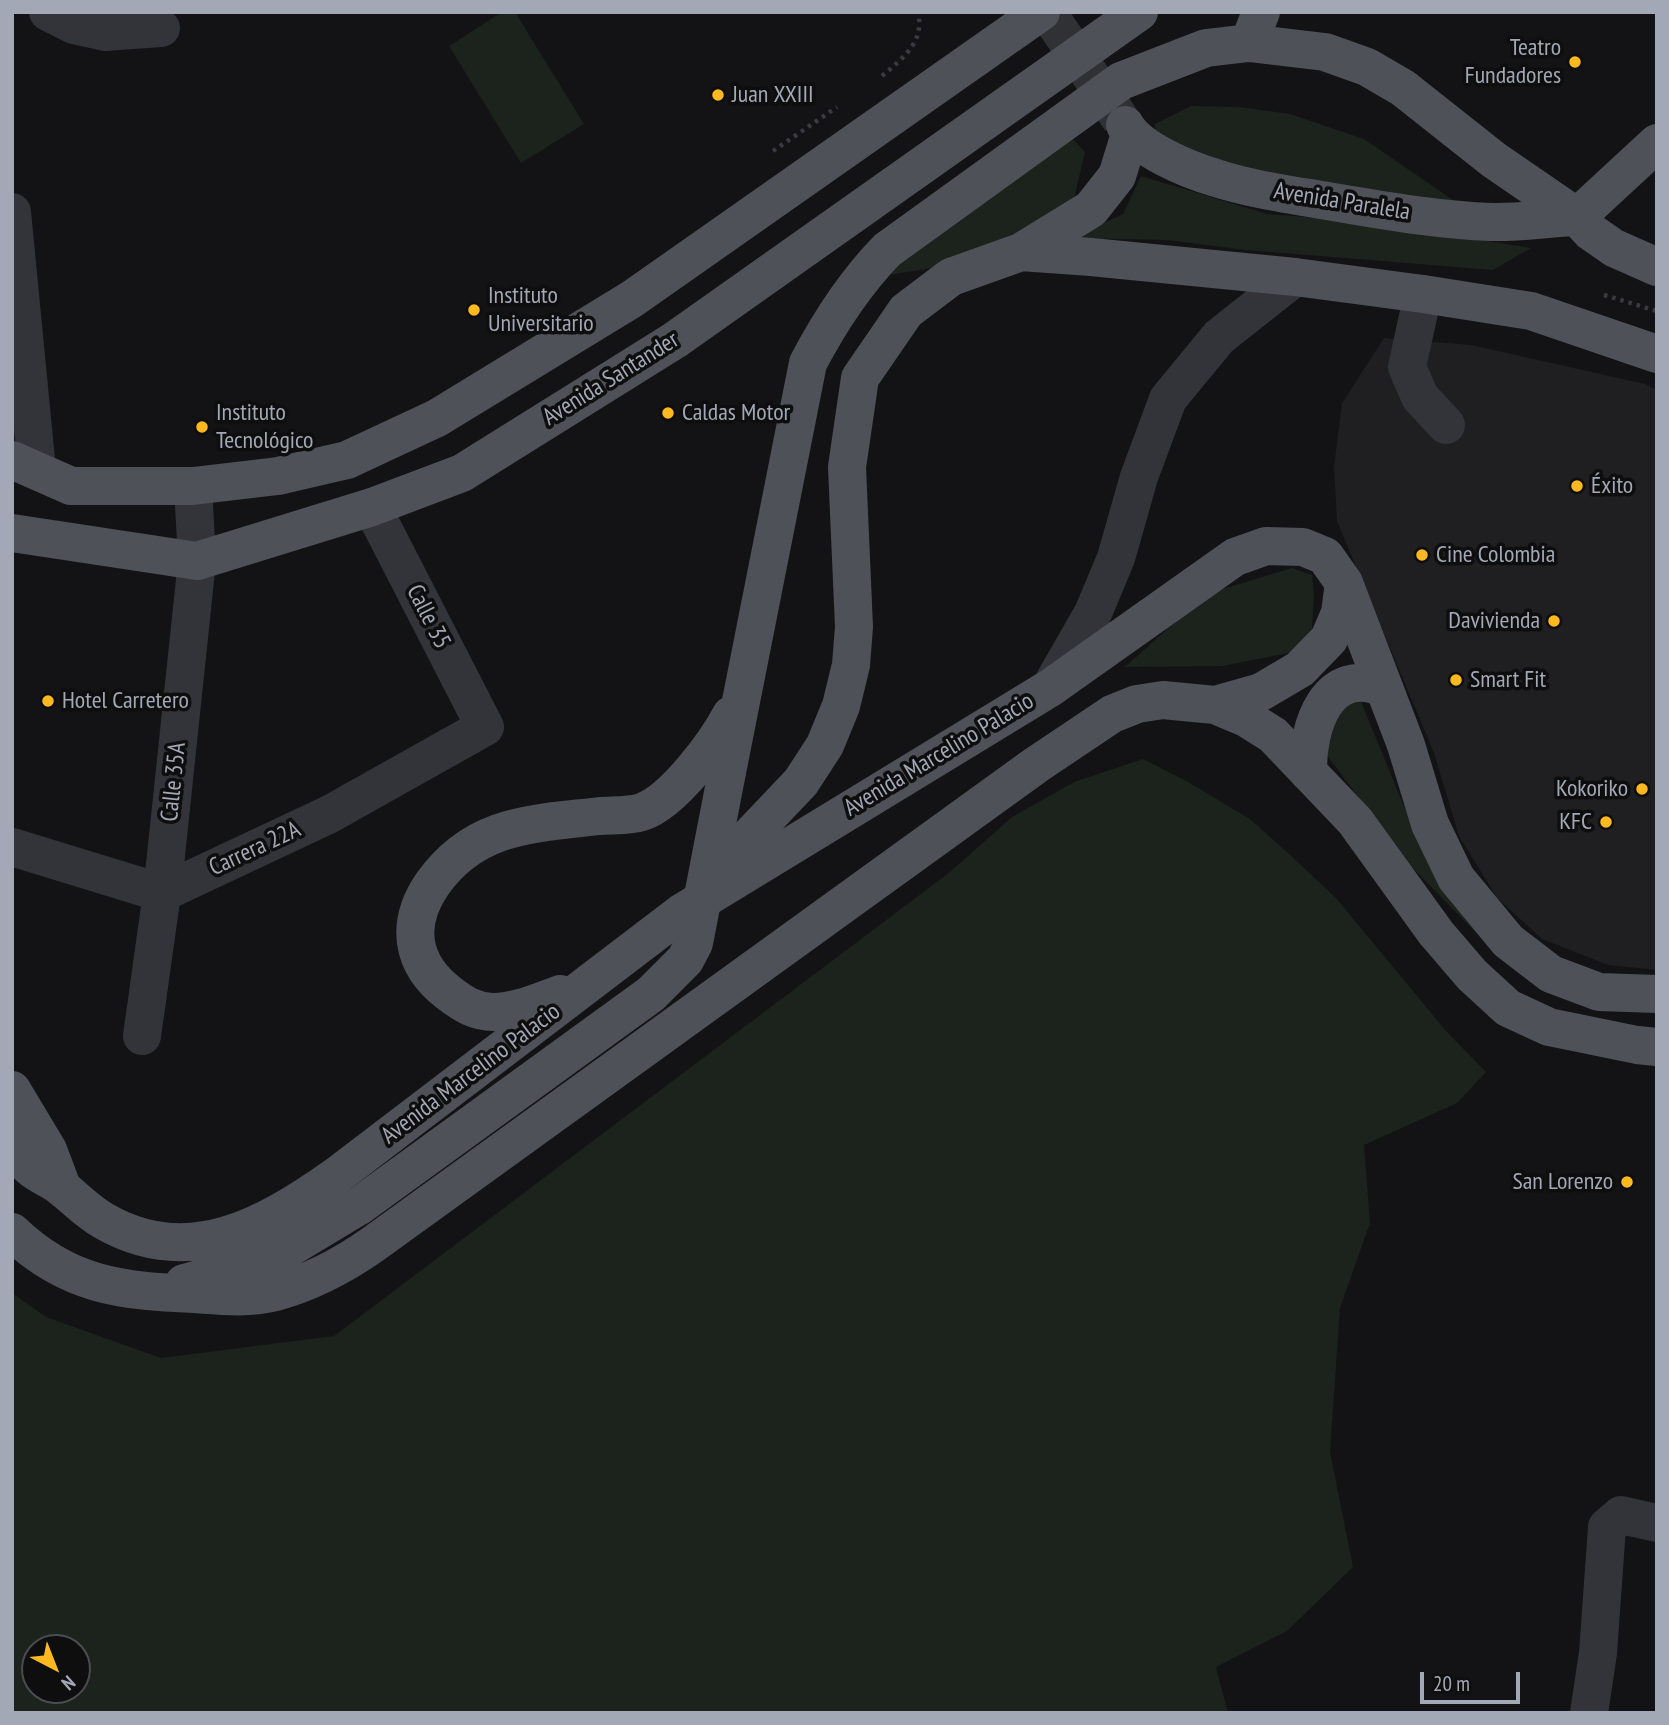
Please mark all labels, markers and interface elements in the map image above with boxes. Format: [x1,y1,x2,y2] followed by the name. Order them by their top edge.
[1465,34,1561,90] place label: Teatro Fundadores
[1567,54,1583,70] marker: Teatro Fundadores
[732,81,814,109] place label: Juan XXIII
[710,87,726,103] marker: Juan XXIII
[1272,177,1412,227] street label: Avenida Paralela
[488,282,594,338] place label: Instituto Universitario
[466,302,482,318] marker: Instituto Universitario
[538,326,684,432] street label: Avenida Santander
[216,399,313,455] place label: Instituto Tecnológico
[682,399,790,427] place label: Caldas Motor
[660,405,676,421] marker: Caldas Motor
[194,419,210,435] marker: Instituto Tecnológico
[1591,472,1633,500] place label: Éxito
[1569,478,1585,494] marker: Éxito
[1436,541,1555,569] place label: Cine Colombia
[1414,547,1430,563] marker: Cine Colombia
[400,580,456,654] street label: Calle 35
[1448,607,1540,635] place label: Davivienda
[1546,613,1562,629] marker: Davivienda
[1470,666,1546,694] place label: Smart Fit
[1448,672,1464,688] marker: Smart Fit
[62,687,189,715] place label: Hotel Carretero
[839,687,1039,823] street label: Avenida Marcelino Palacio
[40,693,56,709] marker: Hotel Carretero
[156,741,192,823] street label: Calle 35A
[1556,775,1628,803] place label: Kokoriko
[1634,781,1650,797] marker: Kokoriko
[1559,808,1592,836] place label: KFC
[1598,814,1614,830] marker: KFC
[205,815,305,883] street label: Carrera 22A
[376,997,566,1151] street label: Avenida Marcelino Palacio
[1512,1168,1613,1196] place label: San Lorenzo
[1619,1174,1635,1190] marker: San Lorenzo
[21,1634,91,1704] north arrow
[1424,1658,1524,1702] scale bar
[1433,1670,1470,1697] text: 20 m
[57,1671,81,1695] text: N

